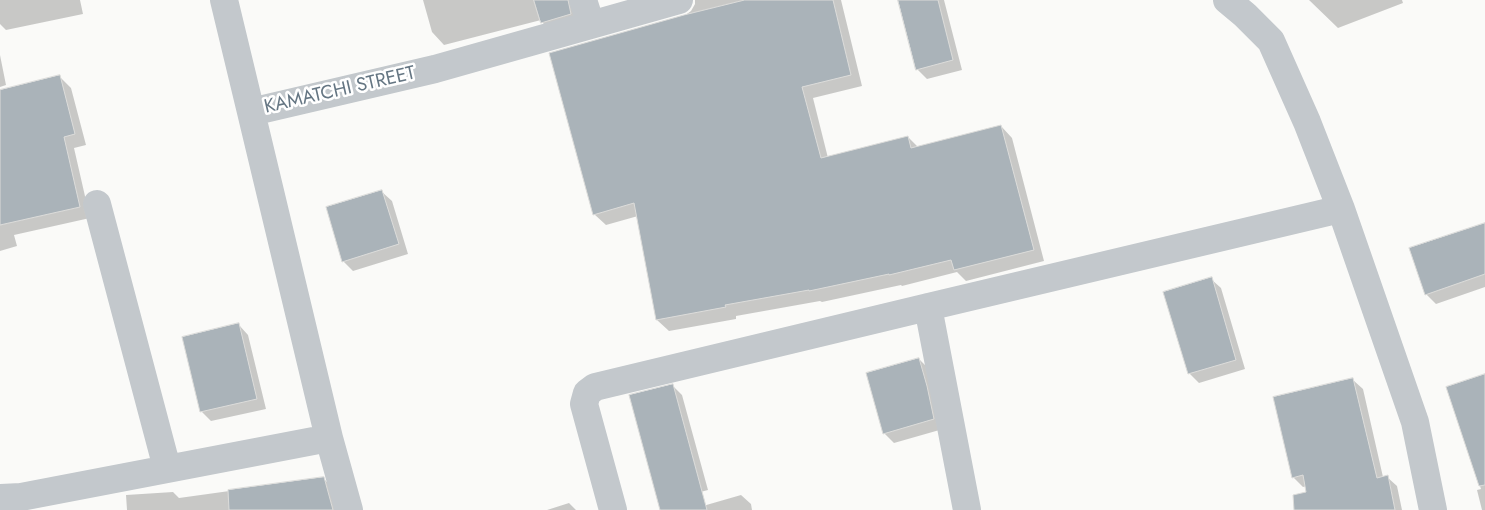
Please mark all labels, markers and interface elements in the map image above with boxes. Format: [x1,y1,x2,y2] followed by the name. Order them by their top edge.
[262,63,418,119] street label: KAMATCHI STREET

